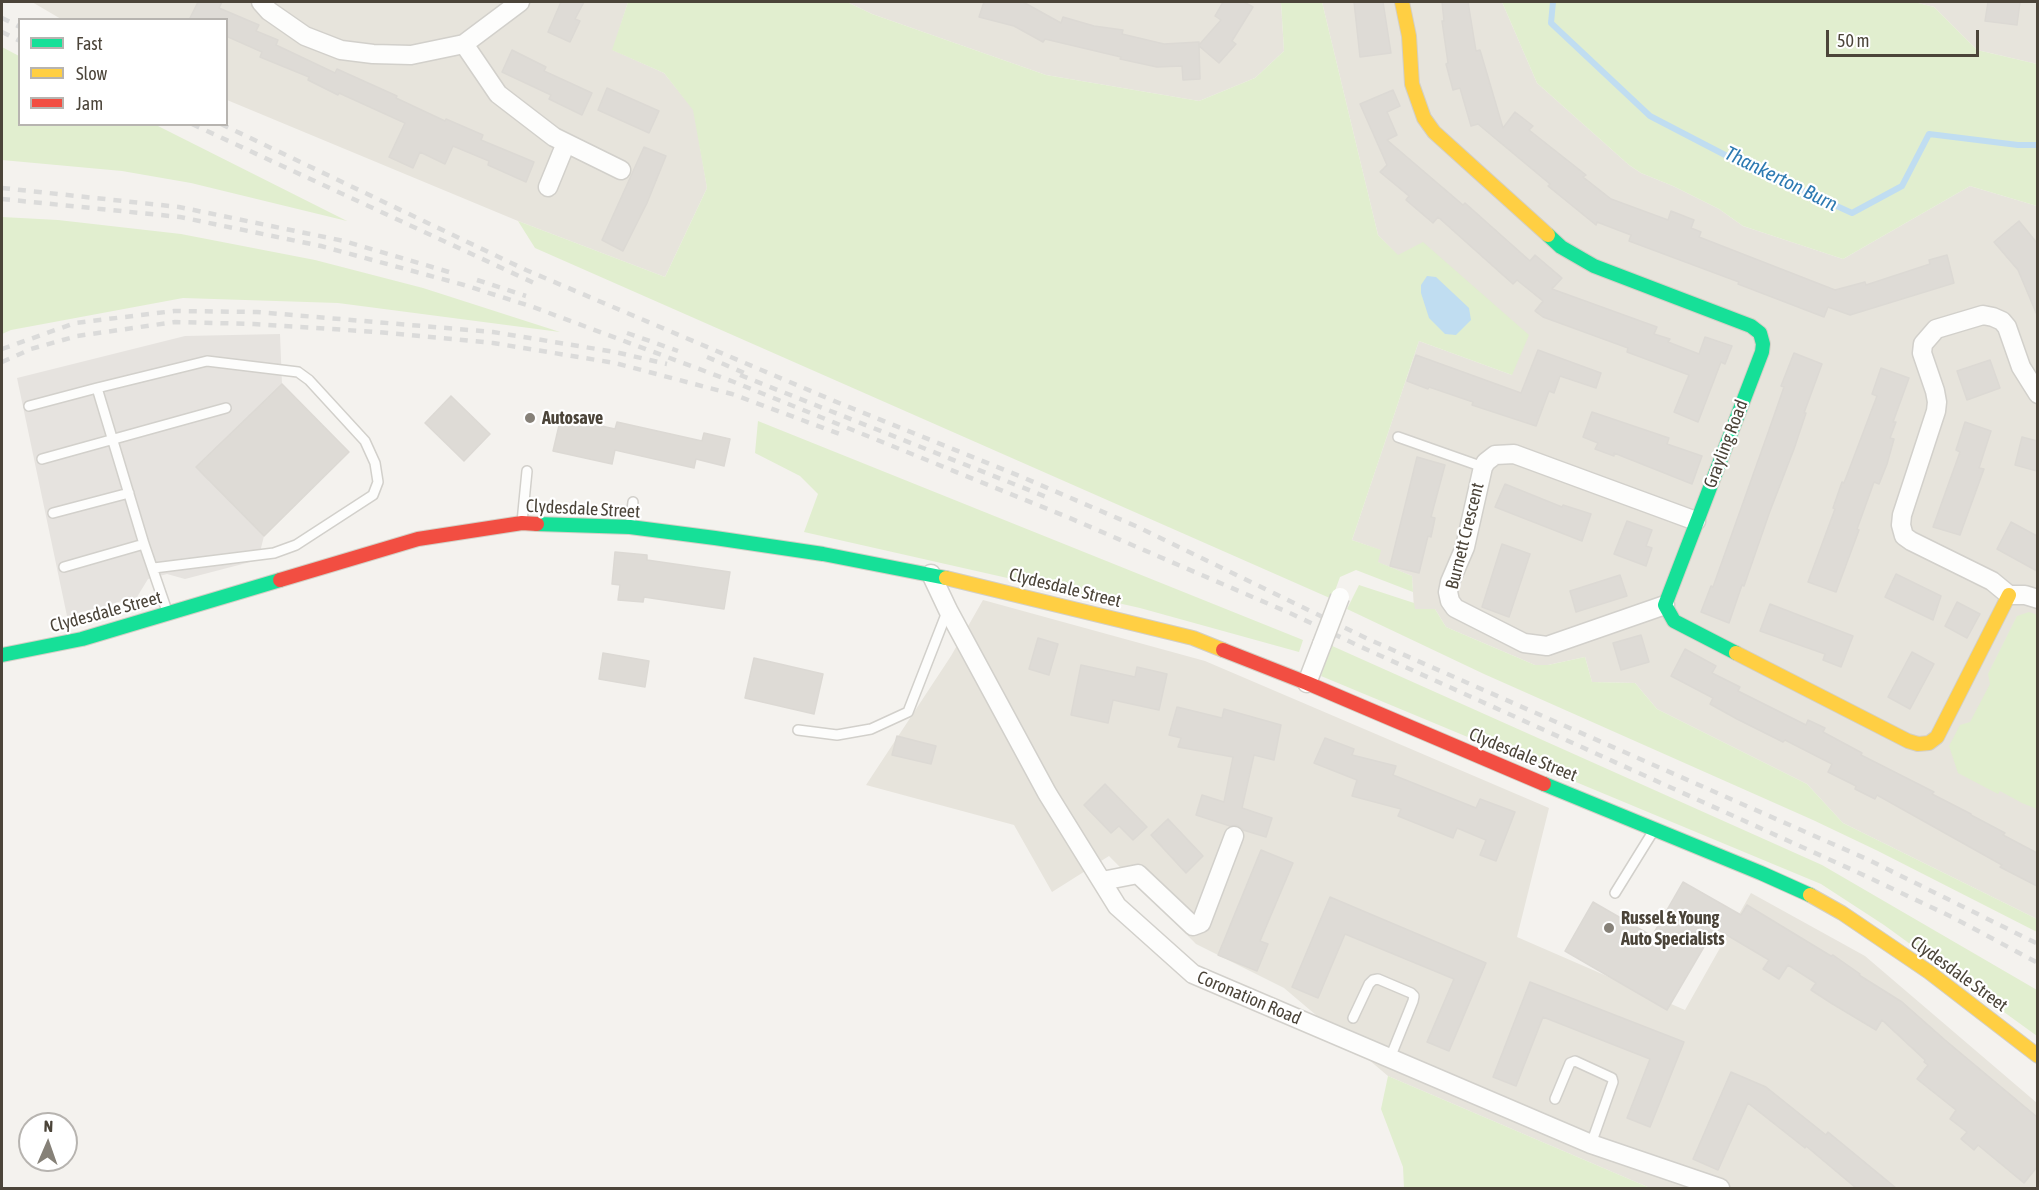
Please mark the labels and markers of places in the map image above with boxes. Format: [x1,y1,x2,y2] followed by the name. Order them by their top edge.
[542,407,603,429] place label: Autosave
[523,411,537,425] marker: Autosave
[1621,907,1725,950] place label: Russel & Young Auto Specialists
[1602,921,1616,935] marker: Russel & Young Auto Specialists

